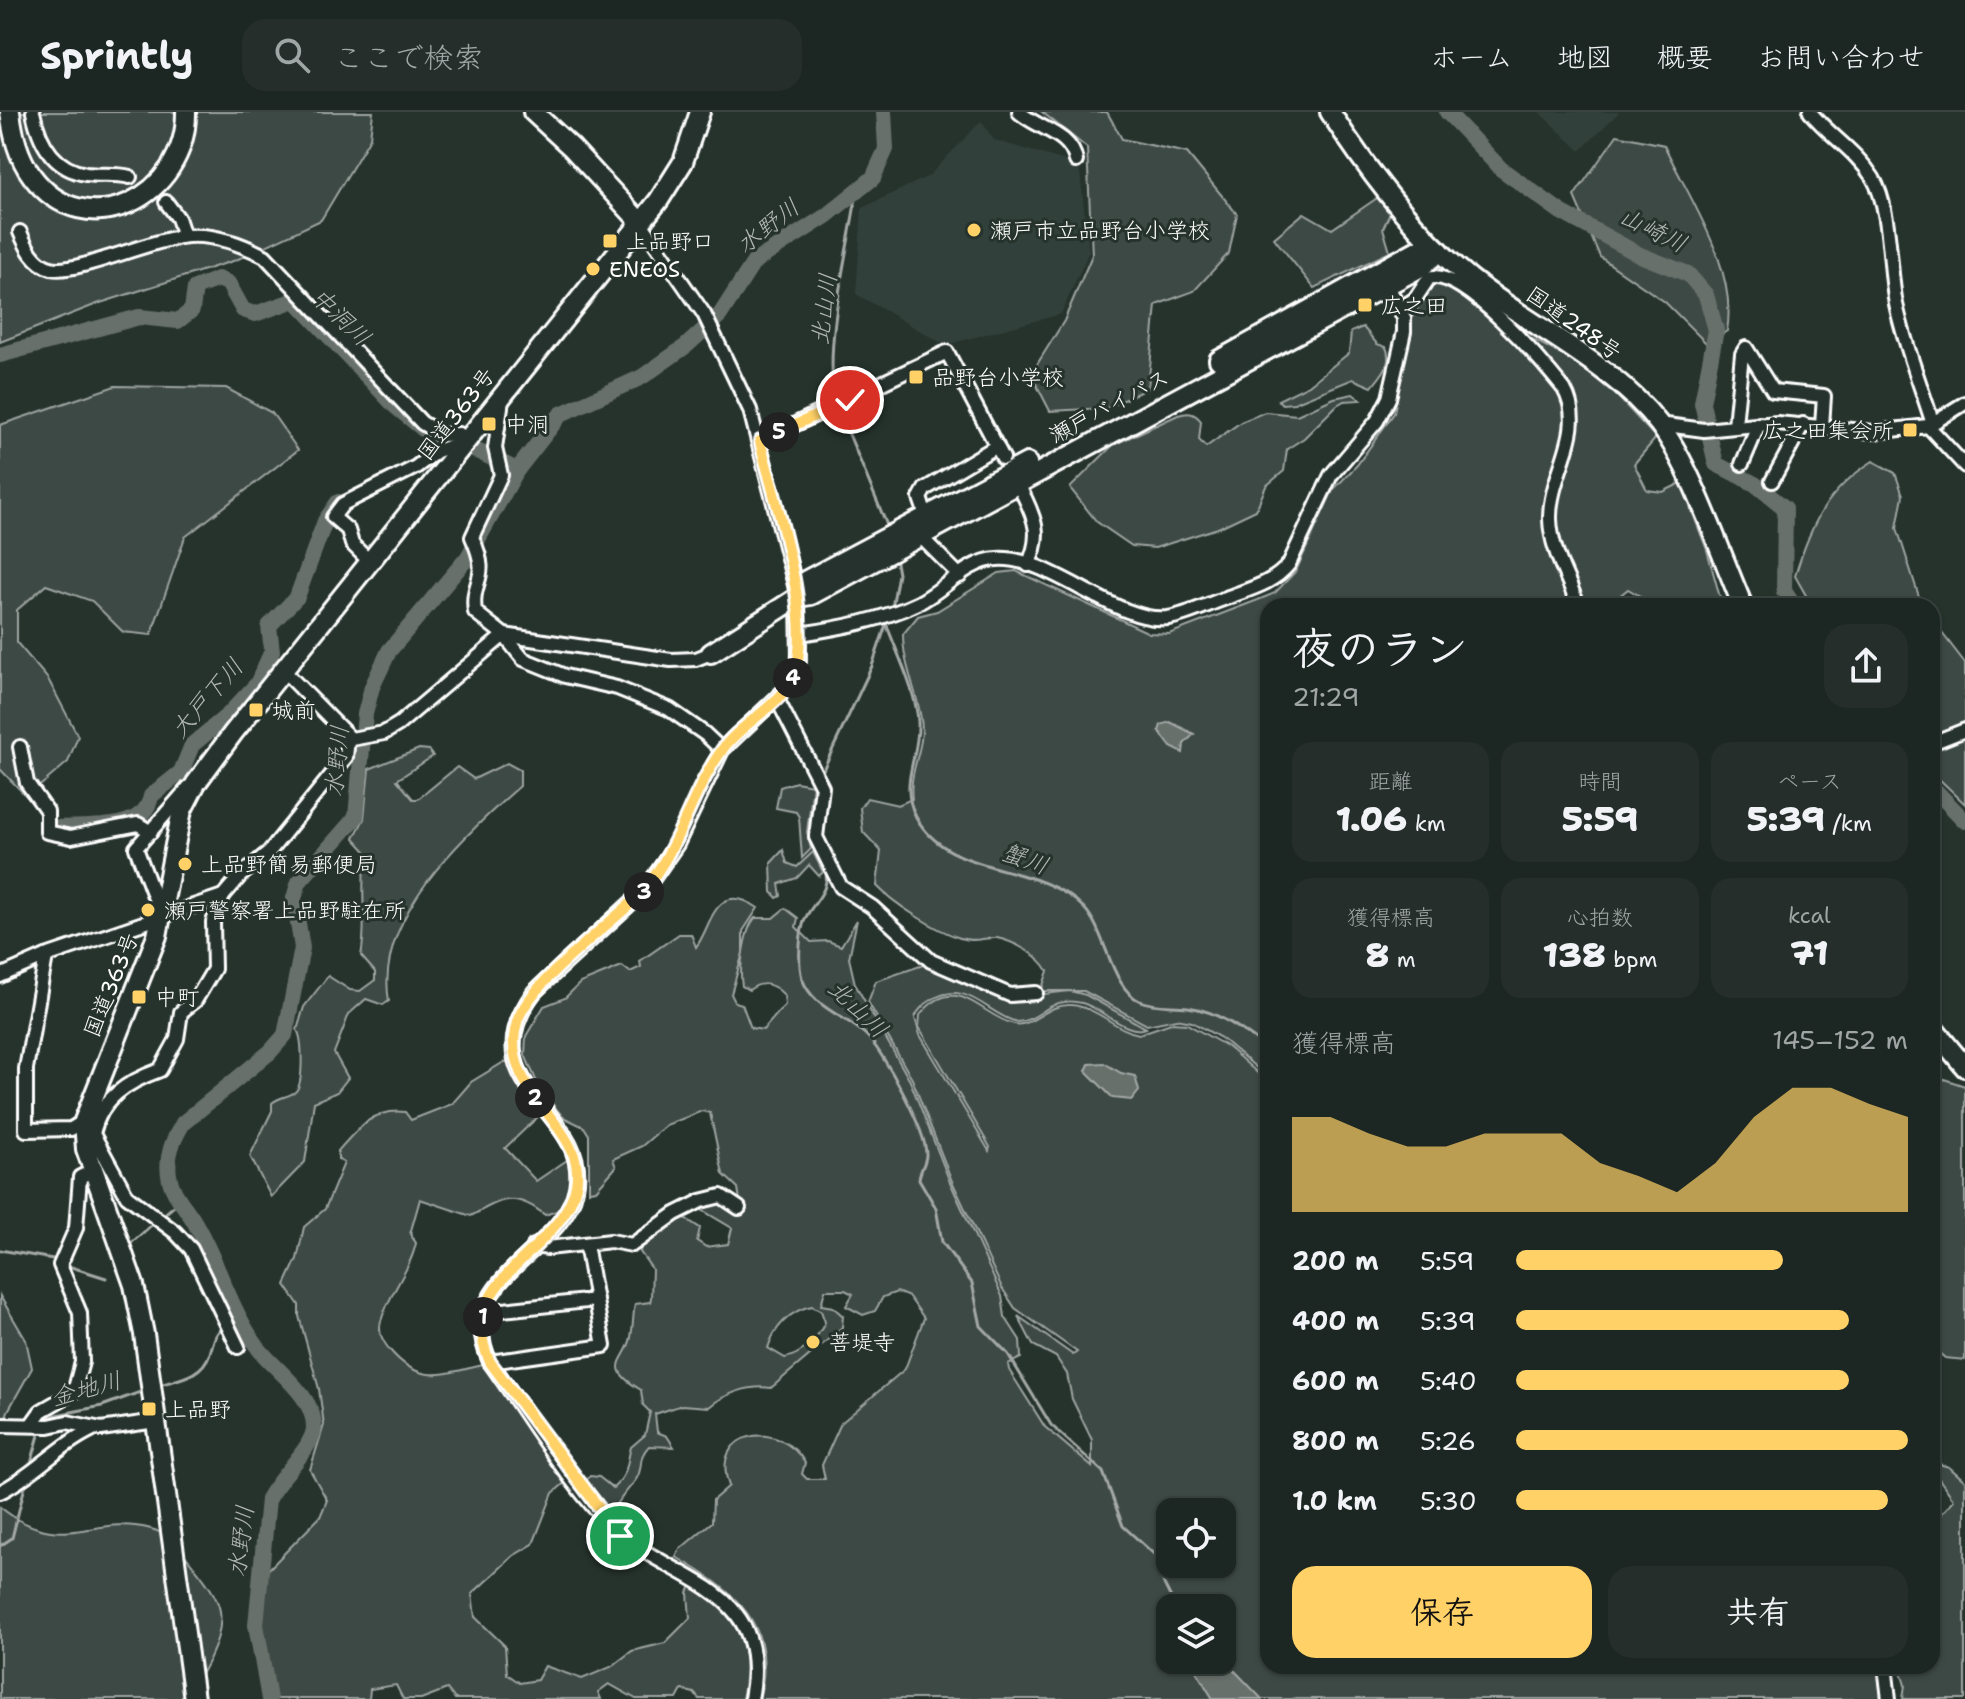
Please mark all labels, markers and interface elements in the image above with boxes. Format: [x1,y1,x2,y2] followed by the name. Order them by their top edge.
[242,19,802,91] search box
[40,30,194,81] text: Sprintly
[270,33,314,77] icon: search
[334,37,484,78] text: ここで検索
[1430,38,1513,76] text: ホーム
[1557,38,1613,76] text: 地図
[1657,38,1713,76] text: 概要
[1757,38,1925,76] text: お問い合わせ
[730,191,806,261] water label: 水野川
[1614,200,1692,260] water label: 山崎川
[990,216,1210,245] place label: 瀬戸市立品野台小学校
[965,221,983,239] marker: 瀬戸市立品野台小学校
[626,227,714,256] place label: 上品野口
[601,232,619,250] marker: 上品野口
[609,255,680,284] place label: ENEOS
[584,260,602,278] marker: ENEOS
[804,271,844,347] water label: 北山川
[304,280,378,354] water label: 中洞川
[1521,280,1627,366] street label: 国道248号
[1381,291,1447,320] place label: 広之田
[1356,296,1374,314] marker: 広之田
[411,362,501,466] street label: 国道363号
[1044,362,1174,450] street label: 瀬戸バイパス
[932,363,1064,392] place label: 品野台小学校
[816,366,884,434] pin
[907,368,925,386] marker: 品野台小学校
[828,378,872,422] icon: check
[505,410,549,439] place label: 中洞
[759,412,799,452] pin: 5
[480,415,498,433] marker: 中洞
[1762,416,1894,445] place label: 広之田集会所
[772,417,786,446] text: 5
[1901,421,1919,439] marker: 広之田集会所
[1292,619,1468,678] text: 夜のラン
[1824,624,1908,708] button: share
[163,651,251,745] water label: 大戸下川
[773,658,813,698] pin: 4
[785,663,801,692] text: 4
[1292,679,1360,714] text: 21:29
[272,696,316,725] place label: 城前
[247,701,265,719] marker: 城前
[318,724,356,798] water label: 水野川
[1369,767,1413,796] text: 距離
[1578,767,1622,796] text: 時間
[1777,767,1842,796] text: ペース
[1336,796,1407,842] text: 1.06
[1562,796,1638,842] text: 5:59
[1747,796,1825,842] text: 5:39
[1407,809,1446,838] text: km
[1825,809,1872,838] text: /km
[997,836,1053,882] water label: 蟹川
[201,850,377,879] place label: 上品野簡易郵便局
[176,855,194,873] marker: 上品野簡易郵便局
[624,872,664,912] pin: 3
[636,877,652,906] text: 3
[164,896,406,925] place label: 瀬戸警察署上品野駐在所
[139,901,157,919] marker: 瀬戸警察署上品野駐在所
[1788,901,1831,930] text: kcal
[1347,903,1435,932] text: 獲得標高
[1567,903,1633,932] text: 心拍数
[77,928,145,1042] street label: 国道363号
[1790,930,1829,976] text: 71
[1366,932,1389,978] text: 8
[1543,932,1606,978] text: 138
[1389,945,1416,974] text: m
[1606,945,1657,974] text: bpm
[821,972,895,1046] water label: 北山川
[155,983,199,1012] place label: 中町
[130,988,148,1006] marker: 中町
[1772,1022,1908,1057] text: 145–152 m
[1292,1025,1396,1060] text: 獲得標高
[515,1078,555,1118] pin: 2
[527,1083,543,1112] text: 2
[1292,1243,1379,1278] text: 200 m
[1420,1243,1474,1278] text: 5:59
[463,1297,503,1337] pin: 1
[478,1302,488,1331] text: 1
[1292,1303,1379,1338] text: 400 m
[1420,1303,1476,1338] text: 5:39
[829,1328,895,1357] place label: 菩堤寺
[804,1333,822,1351] marker: 菩堤寺
[1292,1363,1379,1398] text: 600 m
[1420,1363,1477,1398] text: 5:40
[47,1364,125,1414] water label: 金地川
[165,1395,231,1424] place label: 上品野
[140,1400,158,1418] marker: 上品野
[1292,1423,1379,1458] text: 800 m
[1420,1423,1476,1458] text: 5:26
[1292,1483,1377,1518] text: 1.0 km
[1420,1483,1477,1518] text: 5:30
[1156,1498,1236,1674] map controls
[1156,1498,1236,1578] button: locate
[586,1502,654,1570] pin
[221,1503,261,1579] water label: 水野川
[598,1514,642,1558] icon: arrive
[1292,1566,1592,1658] button: 保存
[1608,1566,1908,1658] button: 共有
[1156,1594,1236,1674] button: layers

